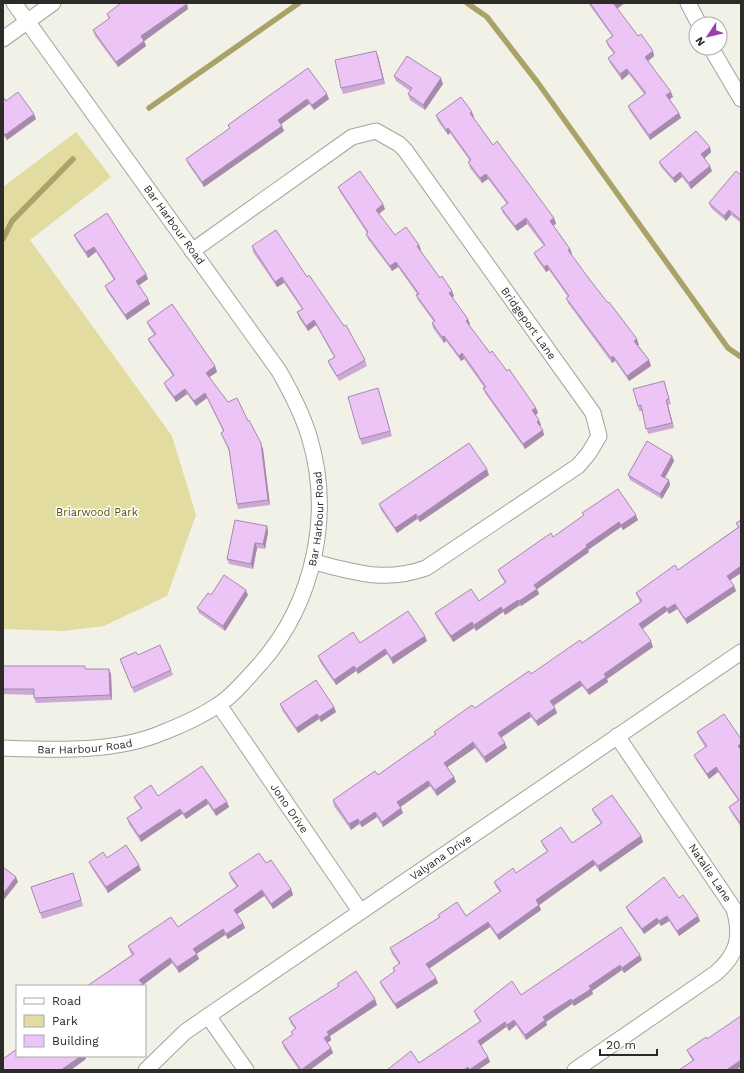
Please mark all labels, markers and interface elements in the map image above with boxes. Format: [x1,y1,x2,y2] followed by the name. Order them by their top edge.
[688,16,728,56] north arrow
[693,34,708,49] text: N
[141,183,207,267] street label: Bar Harbour Road
[499,285,559,362] street label: Bridgeport Lane
[305,470,326,567] street label: Bar Harbour Road
[56,506,138,519] park label: Briarwood Park
[37,736,134,756] street label: Bar Harbour Road
[268,781,311,835] street label: Jono Drive
[407,832,474,883] street label: Valyana Drive
[686,842,734,904] street label: Natalie Lane
[16,985,146,1057] legend
[52,994,81,1008] text: Road
[52,1014,78,1028] text: Park
[600,1031,657,1057] scale bar
[52,1034,99,1048] text: Building
[606,1038,636,1052] text: 20 m

